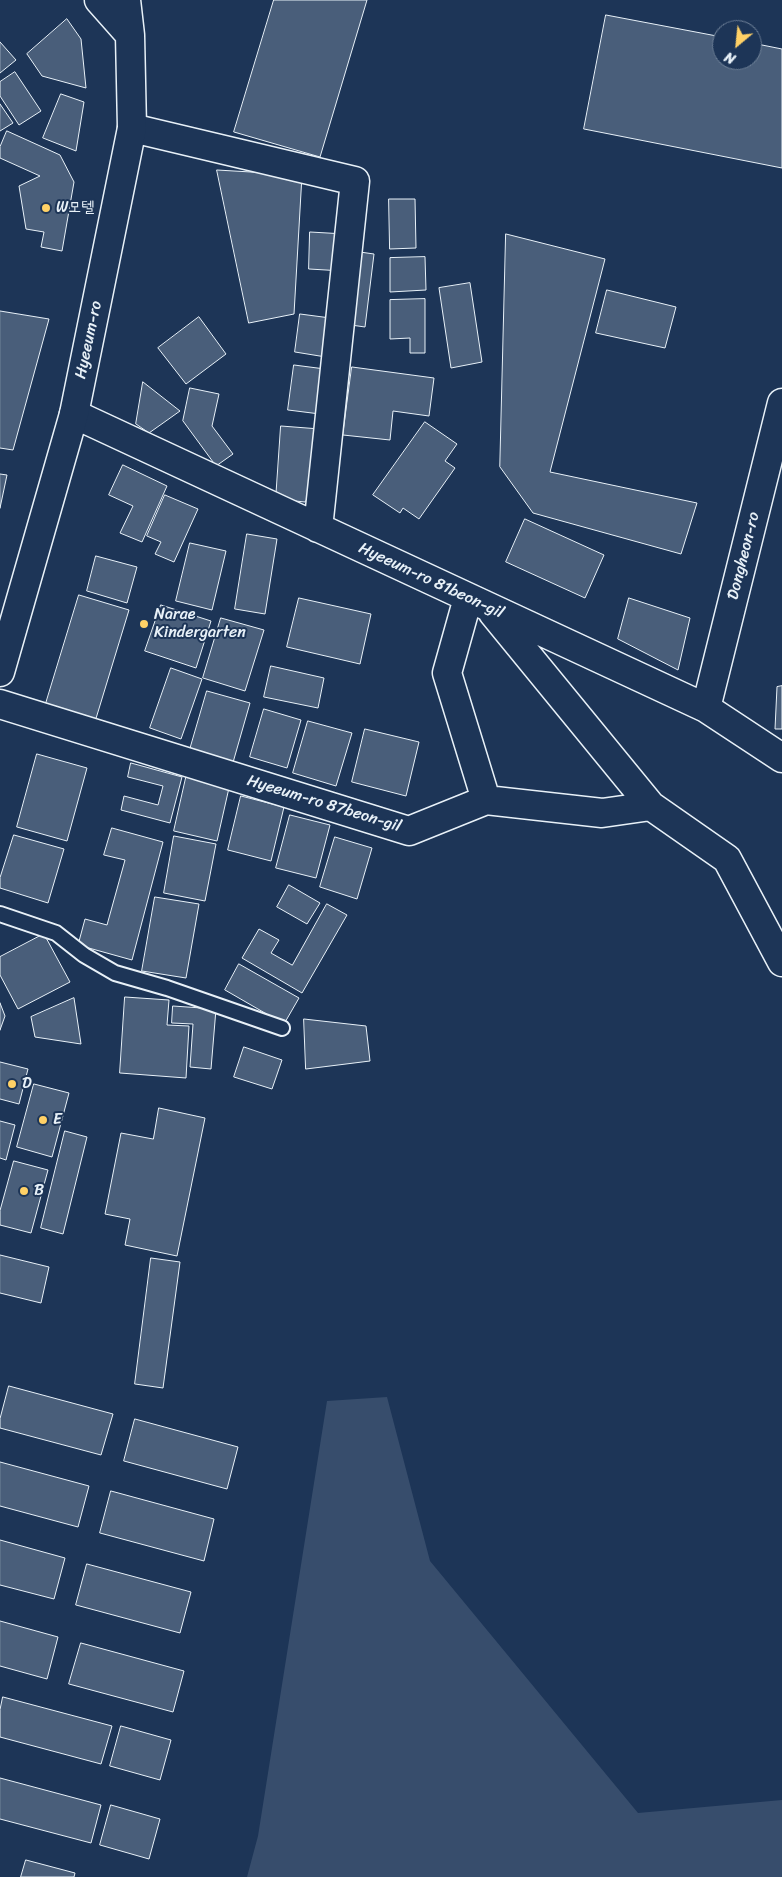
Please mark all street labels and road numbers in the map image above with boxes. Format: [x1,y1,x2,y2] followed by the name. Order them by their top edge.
[71,299,107,381] street label: Hyeeum-ro
[724,510,764,602] street label: Dongheon-ro
[355,539,507,623] street label: Hyeeum-ro 81beon-gil
[245,771,403,837] street label: Hyeeum-ro 87beon-gil

